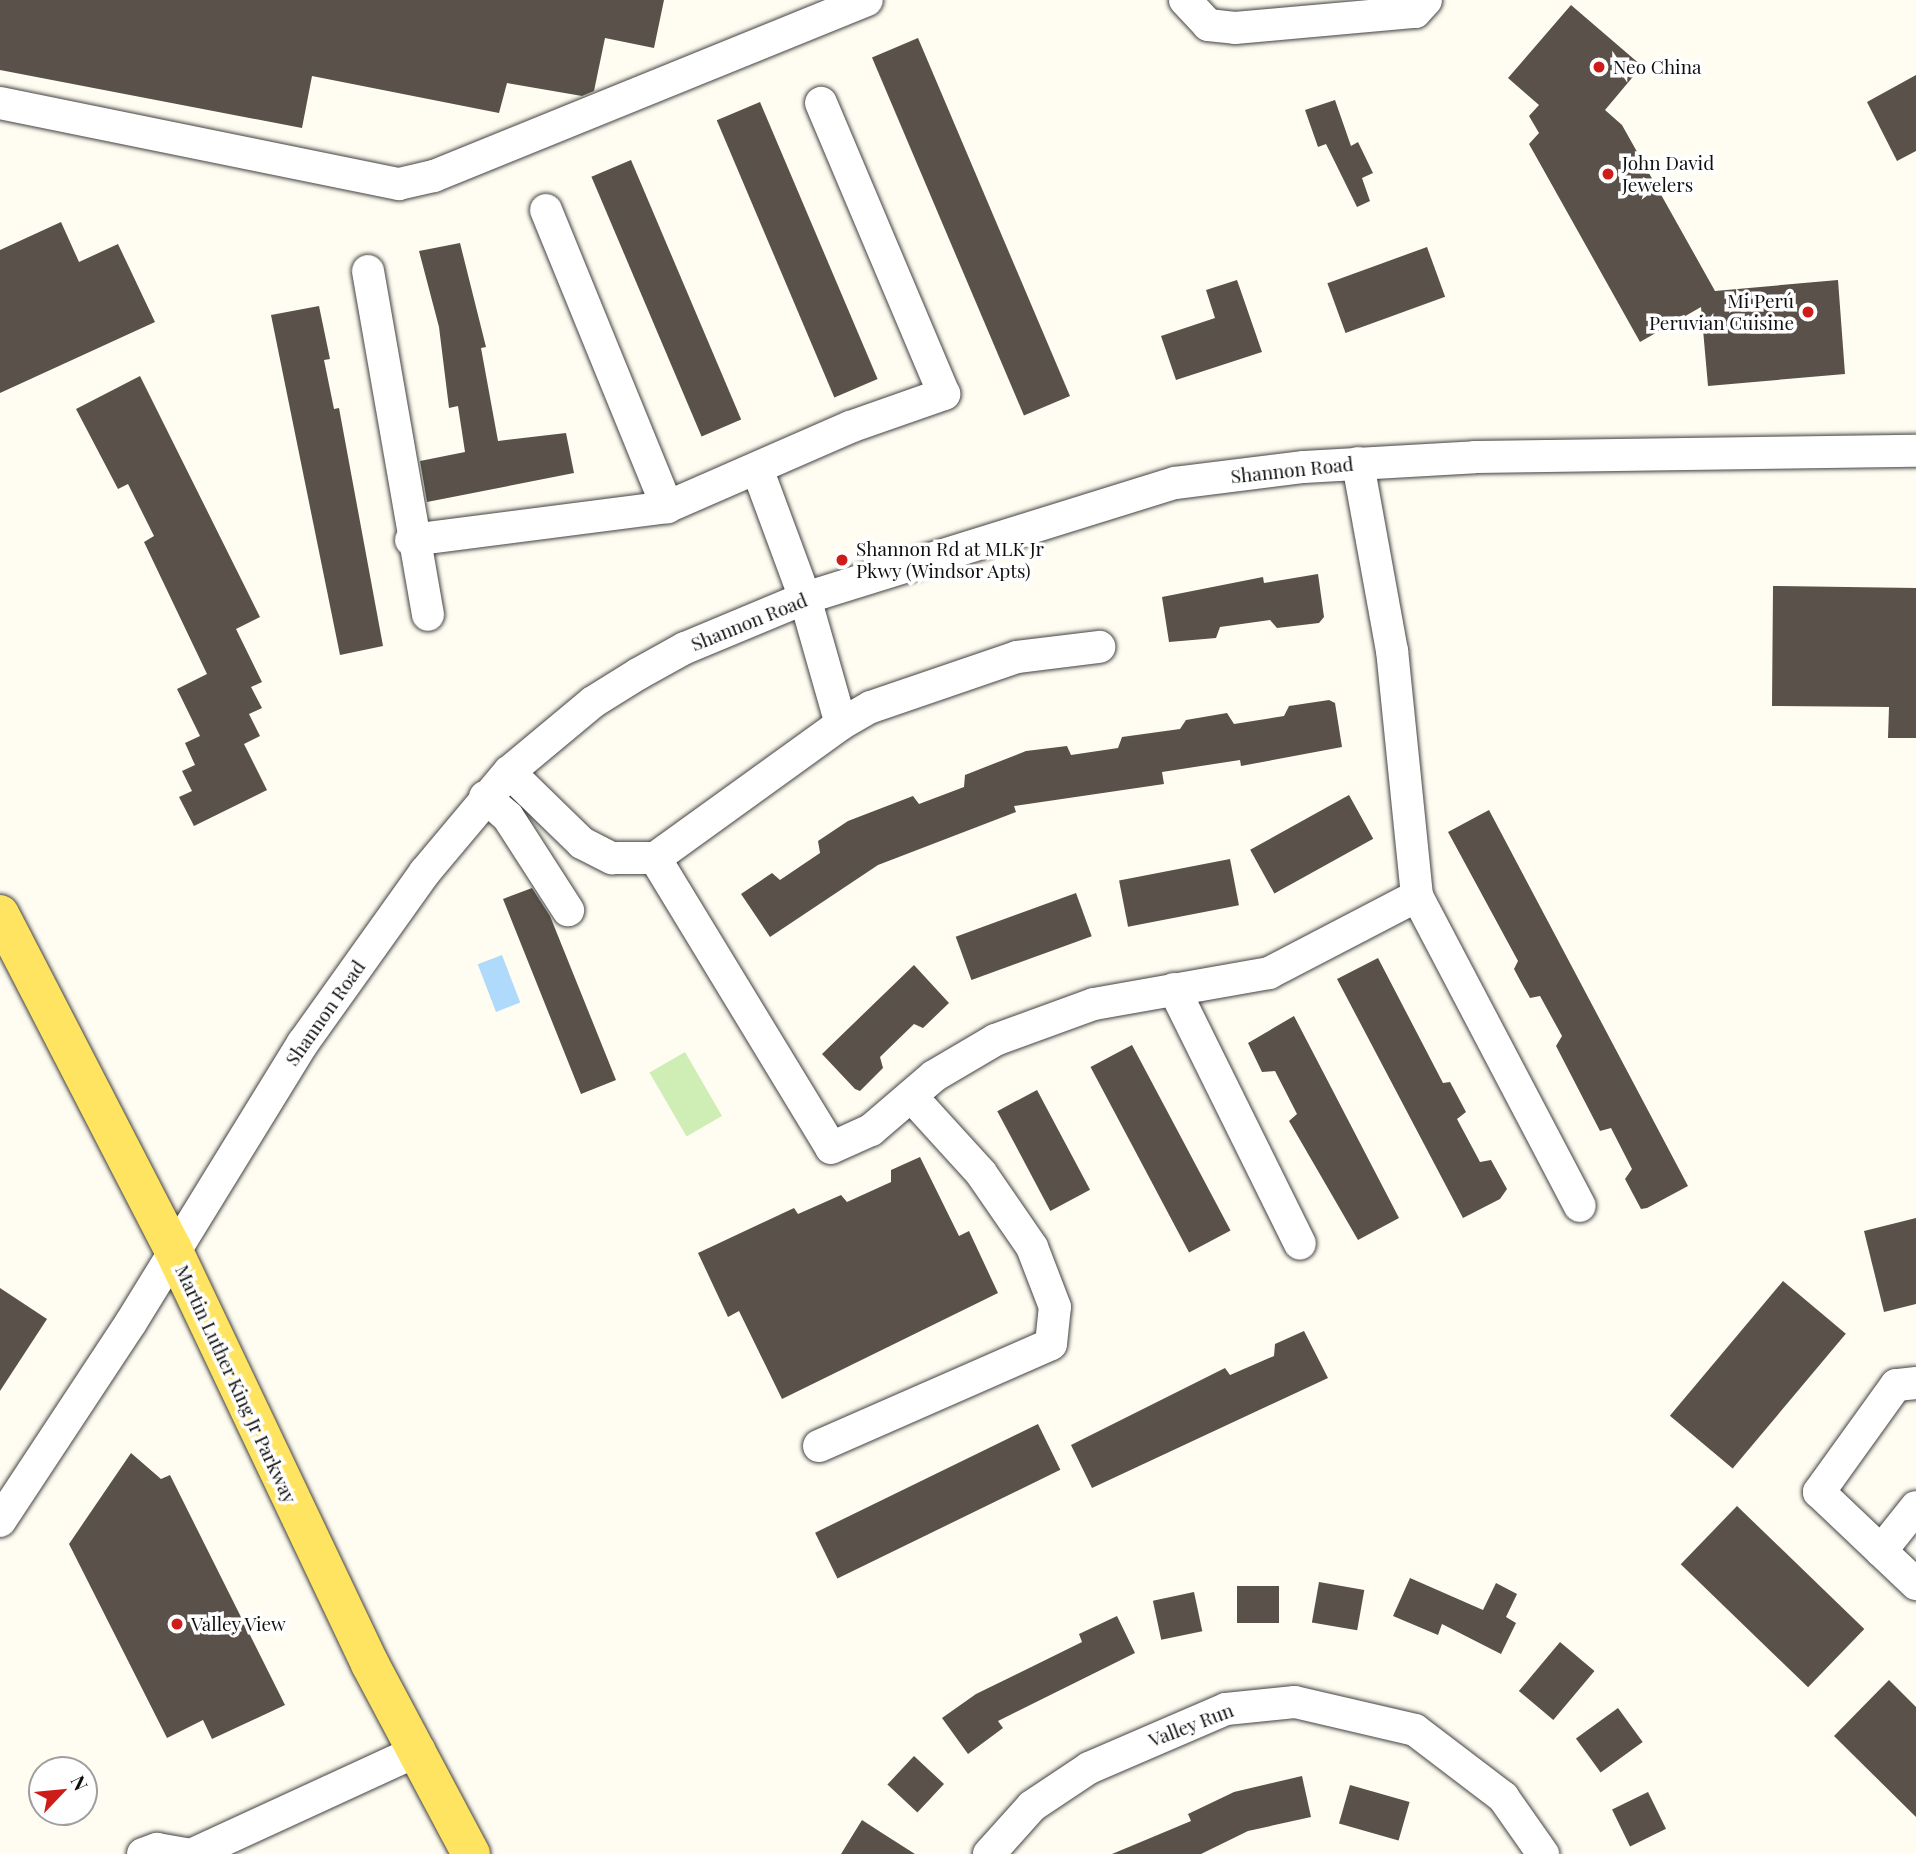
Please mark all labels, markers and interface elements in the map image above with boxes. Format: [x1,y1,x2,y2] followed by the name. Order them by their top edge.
[1613,56,1701,78] place label: Neo China
[1591,59,1607,75] marker: Neo China
[1622,152,1714,196] place label: John David Jewelers
[1600,166,1616,182] marker: John David Jewelers
[1649,290,1794,334] place label: Mi Perú Peruvian Cuisine
[1800,304,1816,320] marker: Mi Perú Peruvian Cuisine
[1230,452,1354,488] street label: Shannon Road
[856,538,1044,582] place label: Shannon Rd at MLK Jr Pkwy (Windsor Apts)
[834,552,850,568] marker: Shannon Rd at MLK Jr Pkwy (Windsor Apts)
[688,588,810,656] street label: Shannon Road
[280,956,370,1070] street label: Shannon Road
[170,1261,302,1507] street label: Martin Luther King Jr Parkway
[191,1613,287,1635] place label: Valley View
[169,1616,185,1632] marker: Valley View
[1145,1698,1237,1752] street label: Valley Run
[28,1756,98,1826] north arrow
[65,1771,95,1795] text: N

